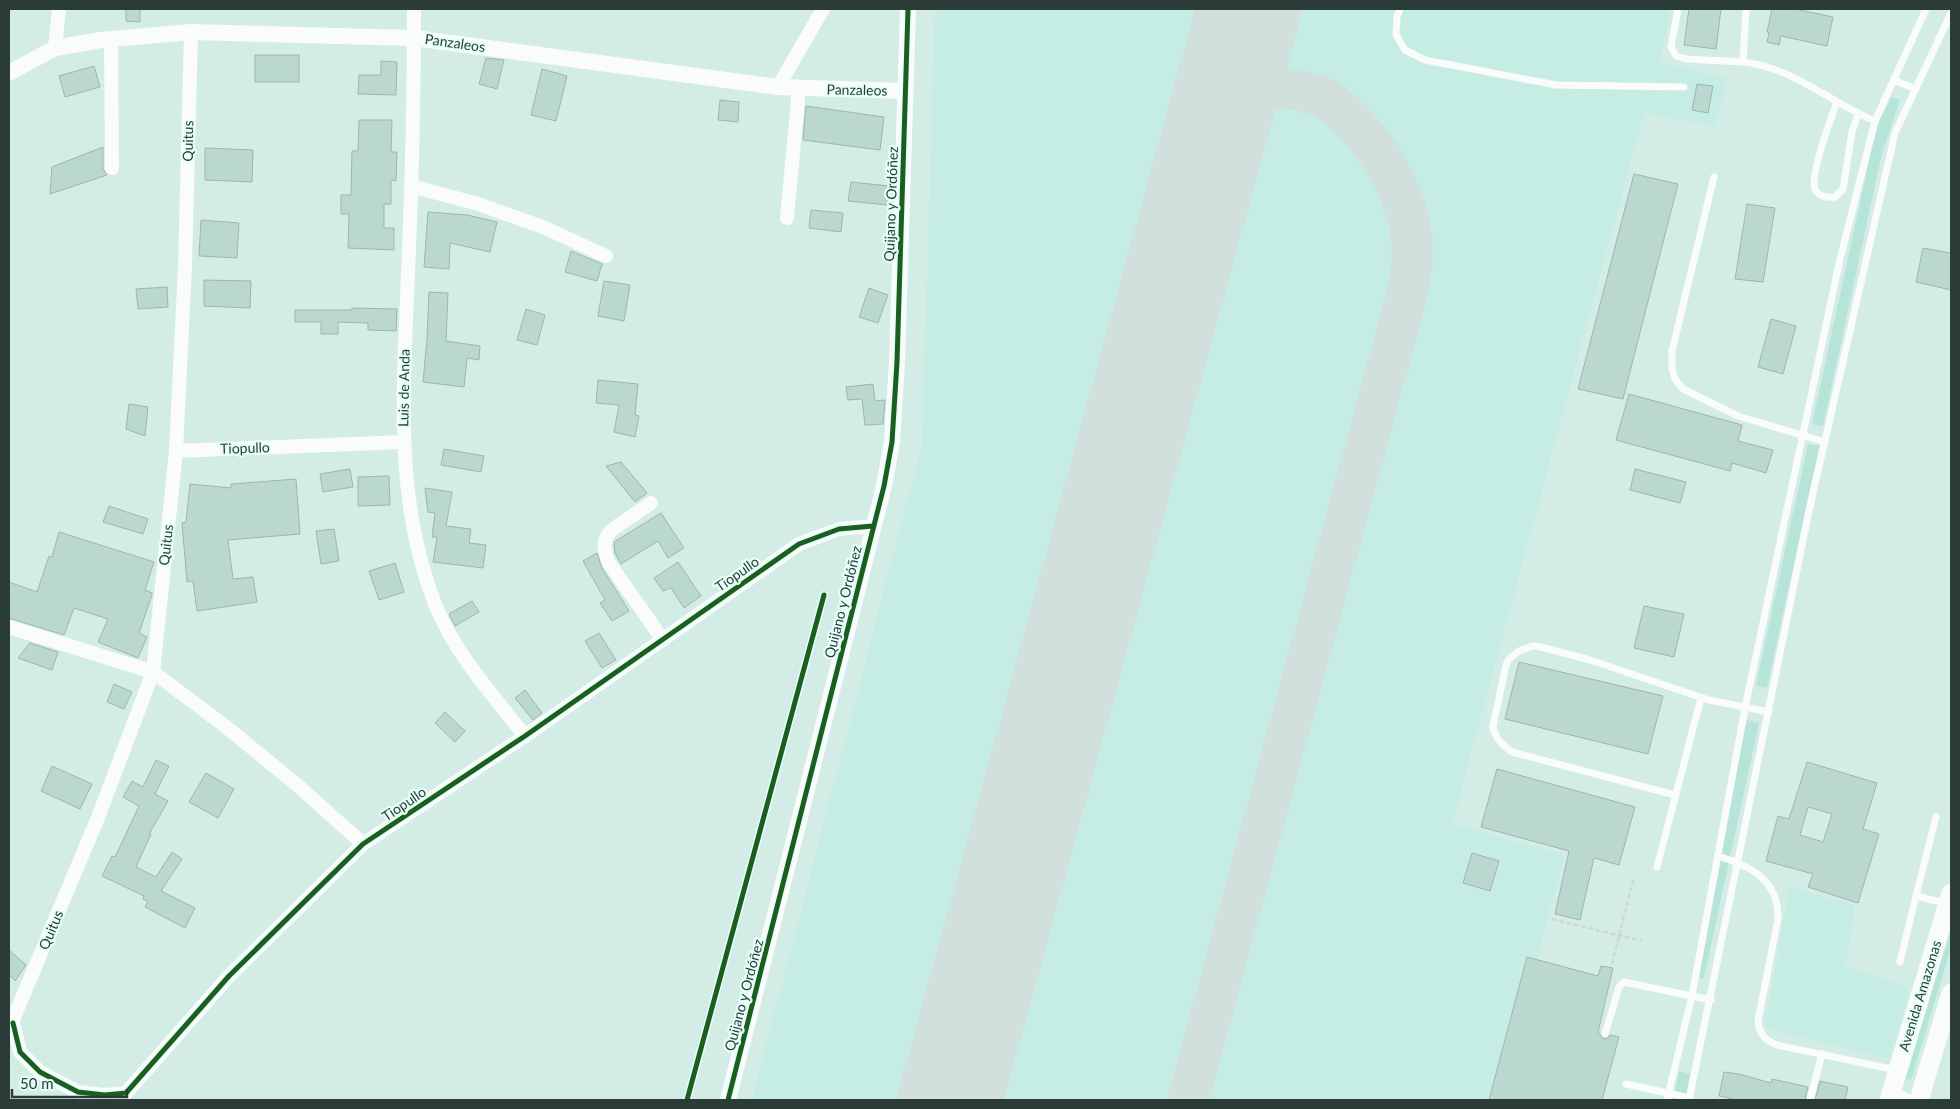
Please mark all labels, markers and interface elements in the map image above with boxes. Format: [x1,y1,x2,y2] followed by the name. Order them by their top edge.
[424,30,486,55] street label: Panzaleos
[826,80,888,99] street label: Panzaleos
[179,120,196,162] street label: Quitus
[880,146,901,262] street label: Quijano y Ordóñez
[394,349,413,427] street label: Luis de Anda
[220,438,270,457] street label: Tiopullo
[155,524,176,566] street label: Quitus
[820,544,865,660] street label: Quijano y Ordóñez
[711,552,762,595] street label: Tiopullo
[378,783,429,825] street label: Tiopullo
[35,908,66,952] street label: Quitus
[720,937,767,1053] street label: Quijano y Ordóñez
[1895,938,1945,1053] street label: Avenida Amazonas
[12,1066,128,1098] scale bar
[20,1074,54,1092] text: 50 m

